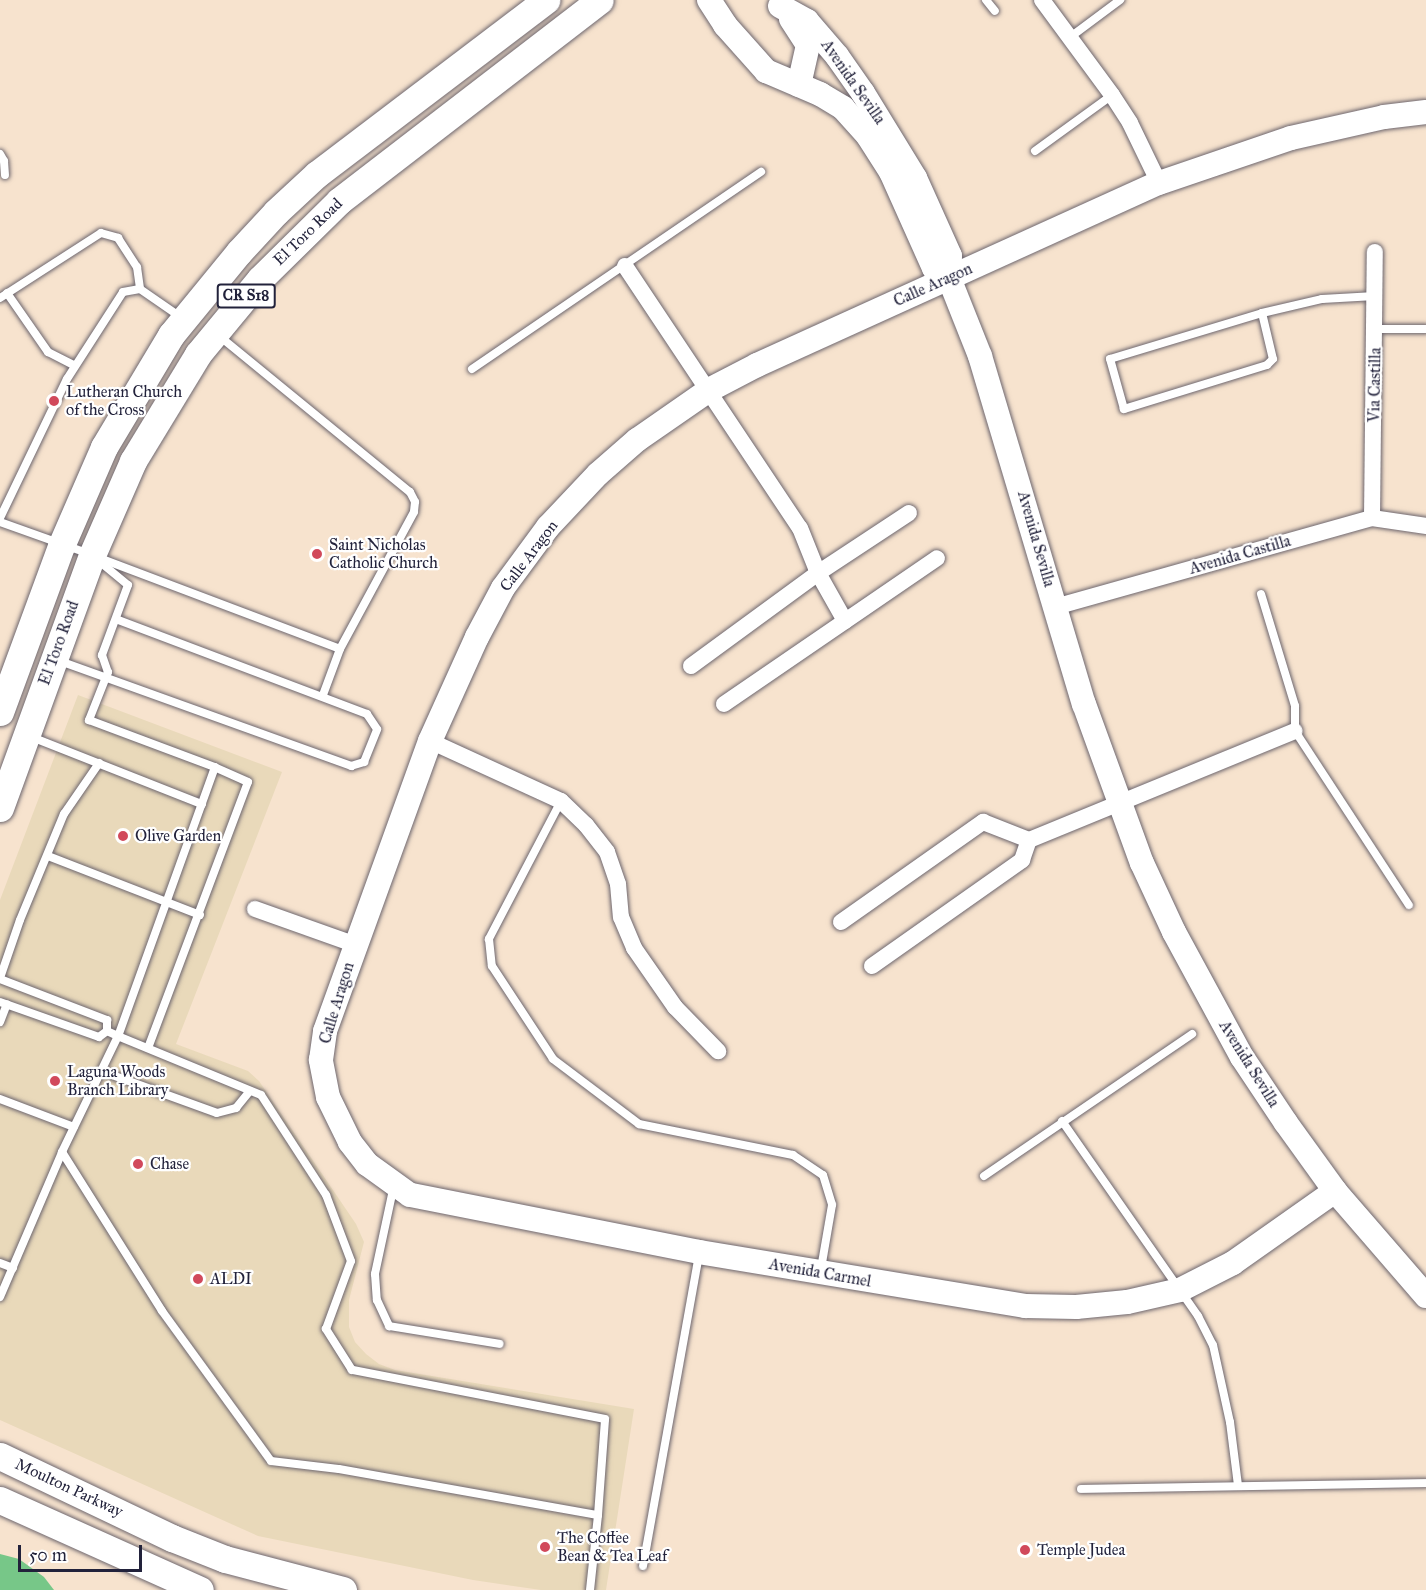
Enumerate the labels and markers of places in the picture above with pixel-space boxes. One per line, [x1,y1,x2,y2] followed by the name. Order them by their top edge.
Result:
[66,382,182,420] place label: Lutheran Church of the Cross
[47,394,61,408] marker: Lutheran Church of the Cross
[329,535,438,573] place label: Saint Nicholas Catholic Church
[310,547,324,561] marker: Saint Nicholas Catholic Church
[135,826,221,846] place label: Olive Garden
[116,829,130,843] marker: Olive Garden
[67,1062,168,1100] place label: Laguna Woods Branch Library
[48,1074,62,1088] marker: Laguna Woods Branch Library
[150,1154,189,1174] place label: Chase
[131,1157,145,1171] marker: Chase
[210,1269,252,1289] place label: ALDI
[191,1272,205,1286] marker: ALDI
[557,1528,667,1566] place label: The Coffee Bean & Tea Leaf
[538,1540,552,1554] marker: The Coffee Bean & Tea Leaf
[1037,1540,1125,1560] place label: Temple Judea
[1018,1543,1032,1557] marker: Temple Judea

